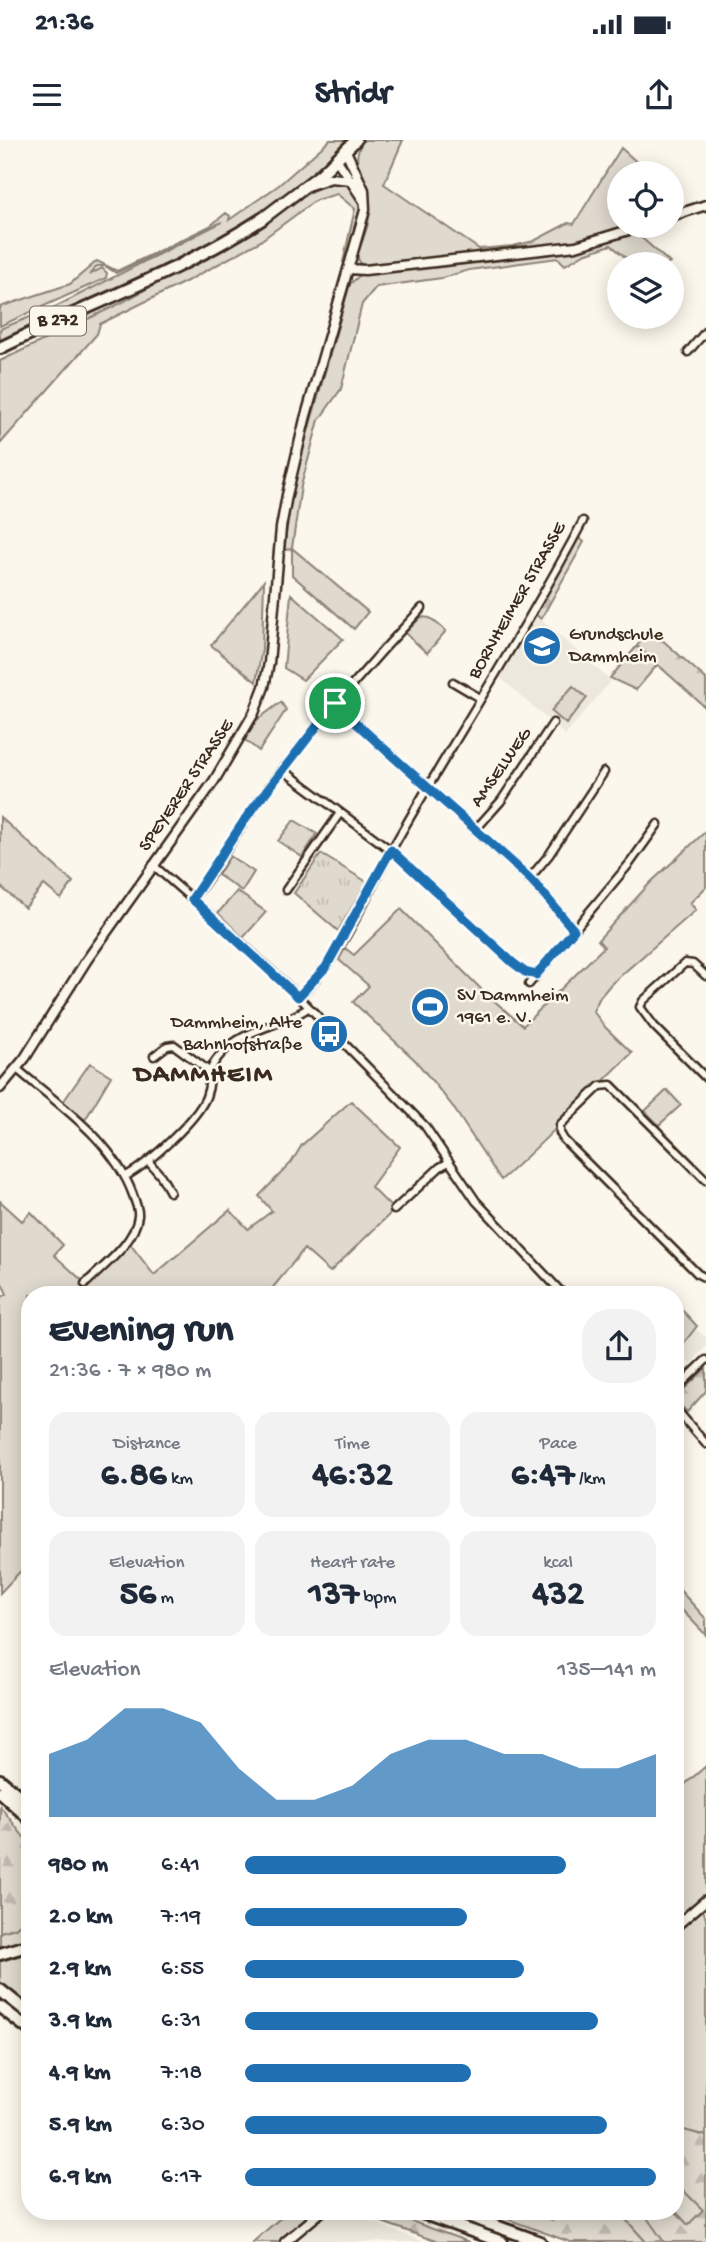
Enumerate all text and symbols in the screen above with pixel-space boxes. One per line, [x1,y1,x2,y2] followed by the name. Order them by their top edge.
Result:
[35,9,93,40] text: 21:36
[28,76,66,114] icon: menu
[315,76,391,114] text: Stridr
[640,76,678,114] icon: share
[607,161,684,329] map controls
[607,161,684,238] button: locate
[607,252,684,329] button: layers
[30,306,86,336] road number: B 272
[463,518,573,684] street label: BORNHEIMER STRASSE
[567,624,664,669] place label: Grundschule Dammheim
[521,625,563,667] school or university icon: Grundschule Dammheim
[305,673,365,733] pin
[316,684,354,722] icon: arrive
[134,714,240,857] street label: SPEYERER STRASSE
[466,723,538,812] street label: AMSELWEG
[456,985,569,1030] place label: SV Dammheim 1961 e. V.
[409,986,451,1028] sports icon: SV Dammheim 1961 e. V.
[169,1012,302,1057] place label: Dammheim, Alte Bahnhofstraße
[308,1013,350,1055] bus stop icon: Dammheim, Alte Bahnhofstraße
[132,1061,274,1092] district label: DAMMHEIM
[582,1309,656,1383] button: share
[49,1310,233,1354] text: Evening run
[49,1358,211,1385] text: 21:36 · 7 × 980 m
[113,1433,180,1456] text: Distance
[335,1433,370,1456] text: Time
[540,1433,577,1456] text: Pace
[101,1456,166,1497] text: 6.86
[312,1456,393,1497] text: 46:32
[511,1456,574,1497] text: 6:47
[166,1468,193,1491] text: km
[574,1468,605,1491] text: /km
[109,1552,185,1575] text: Elevation
[310,1552,395,1575] text: Heart rate
[543,1552,573,1575] text: kcal
[120,1575,156,1616] text: 56
[309,1575,359,1616] text: 137
[532,1575,584,1616] text: 432
[156,1587,174,1610] text: m
[359,1587,396,1610] text: bpm
[49,1657,140,1684] text: Elevation
[557,1657,656,1684] text: 135–141 m
[49,1852,108,1879] text: 980 m
[161,1852,200,1879] text: 6:41
[49,1904,113,1931] text: 2.0 km
[161,1904,201,1931] text: 7:19
[49,1956,111,1983] text: 2.9 km
[161,1956,204,1983] text: 6:55
[49,2008,112,2035] text: 3.9 km
[161,2008,201,2035] text: 6:31
[49,2060,111,2087] text: 4.9 km
[161,2060,202,2087] text: 7:18
[49,2112,112,2139] text: 5.9 km
[161,2112,205,2139] text: 6:30
[49,2164,111,2191] text: 6.9 km
[161,2164,201,2191] text: 6:17

